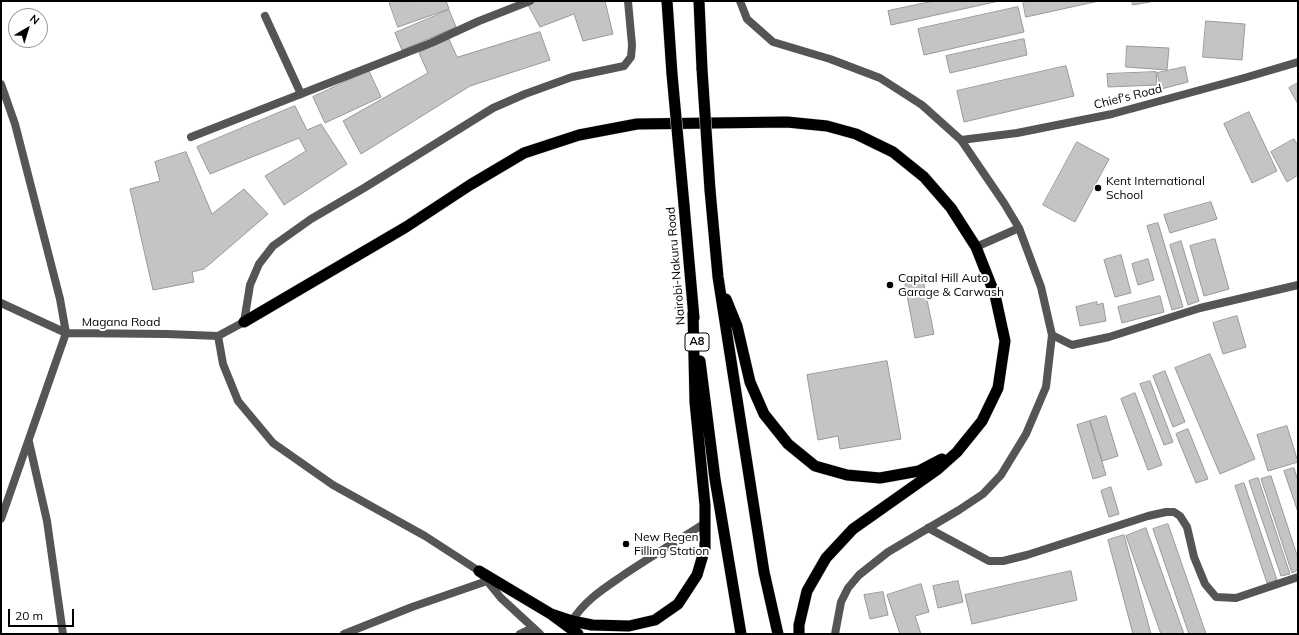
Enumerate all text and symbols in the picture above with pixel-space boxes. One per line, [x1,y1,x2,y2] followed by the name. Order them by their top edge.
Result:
[8,8,48,48] north arrow
[27,11,42,27] text: N
[1092,82,1164,112] street label: Chief's Road
[1106,174,1205,202] place label: Kent International School
[1093,183,1103,193] marker: Kent International School
[664,206,688,326] street label: Nairobi-Nakuru Road
[898,271,1004,299] place label: Capital Hill Auto Garage & Carwash
[885,280,895,290] marker: Capital Hill Auto Garage & Carwash
[82,315,160,329] street label: Magana Road
[685,333,709,351] road number: A8
[634,530,709,558] place label: New Regen Filling Station
[621,539,631,549] marker: New Regen Filling Station
[10,601,76,627] scale bar
[15,608,43,623] text: 20 m

